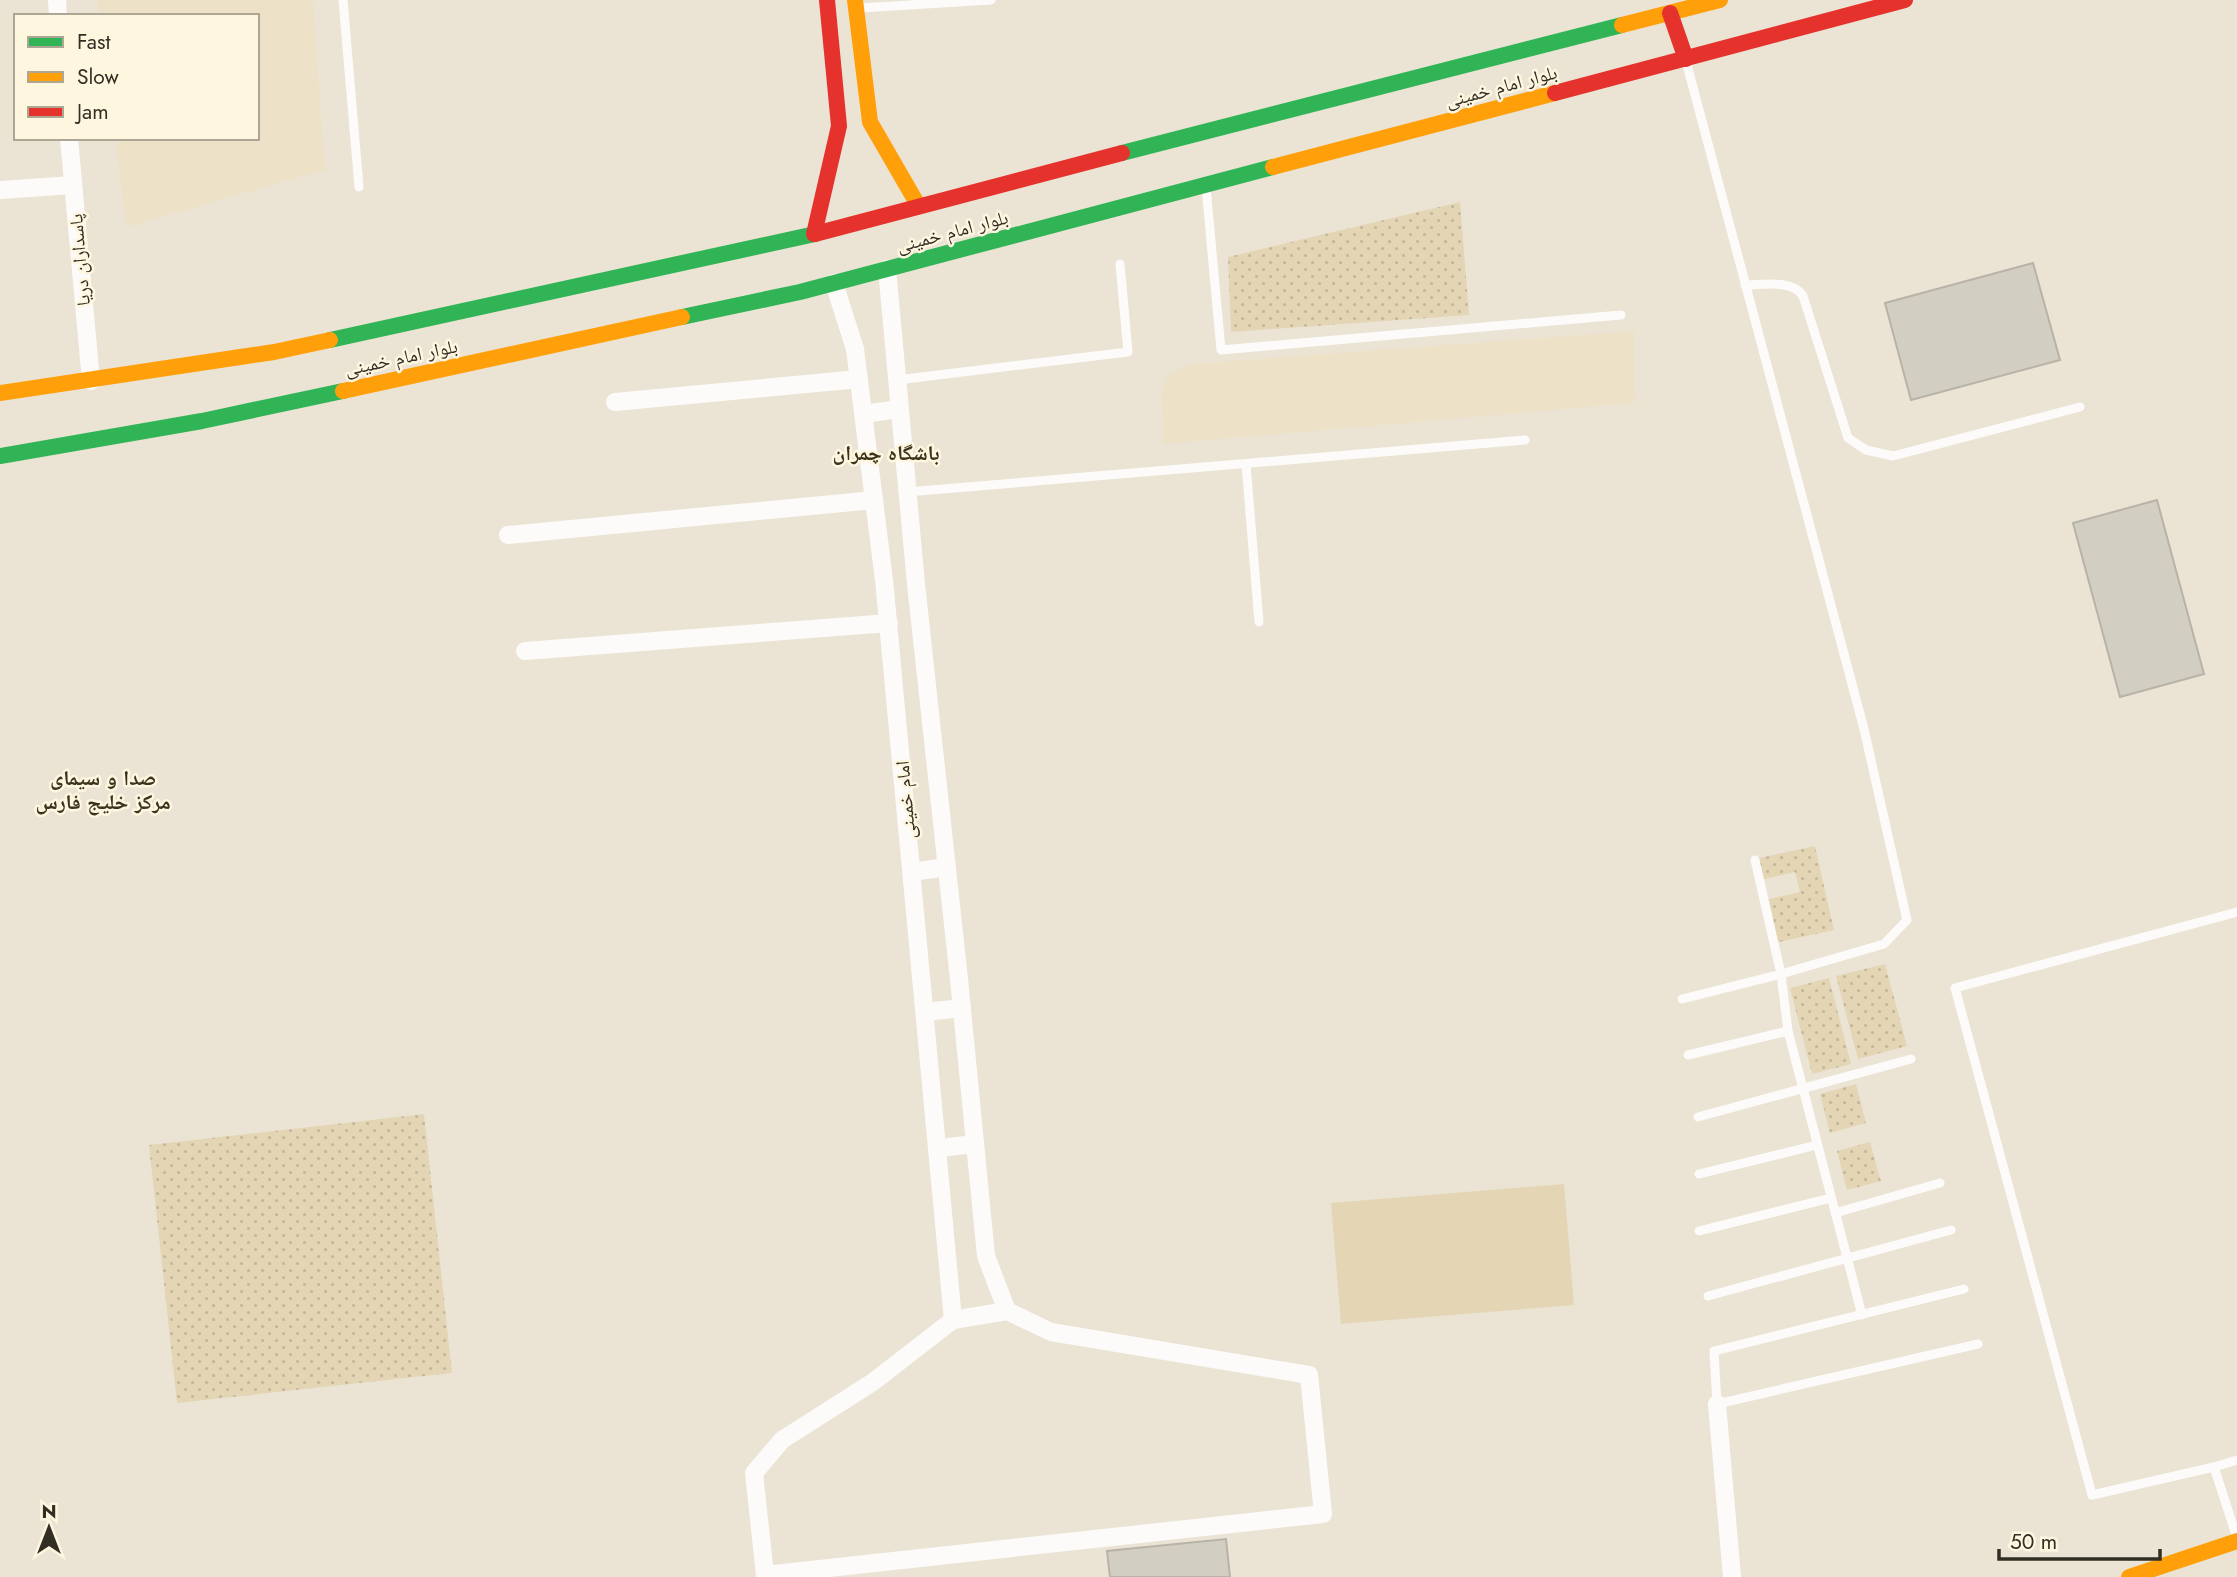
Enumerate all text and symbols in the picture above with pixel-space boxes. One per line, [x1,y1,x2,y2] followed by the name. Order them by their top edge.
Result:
[14,14,259,140] legend
[77,27,110,57] text: Fast
[1442,59,1560,114] street label: بلوار امام خمینی
[77,62,119,92] text: Slow
[74,97,109,127] text: Jam
[893,204,1011,259] street label: بلوار امام خمینی
[62,213,97,307] street label: پاسداران دریا
[342,332,460,383] street label: بلوار امام خمینی
[833,438,939,468] district label: باشگاه چمران
[889,760,922,840] street label: امام خمینی
[35,763,171,817] district label: صدا و سیمای مرکز خلیج فارس
[14,1493,84,1563] north arrow
[41,1498,57,1525] text: N
[1999,1518,2160,1562] scale bar
[2010,1527,2057,1557] text: 50 m

